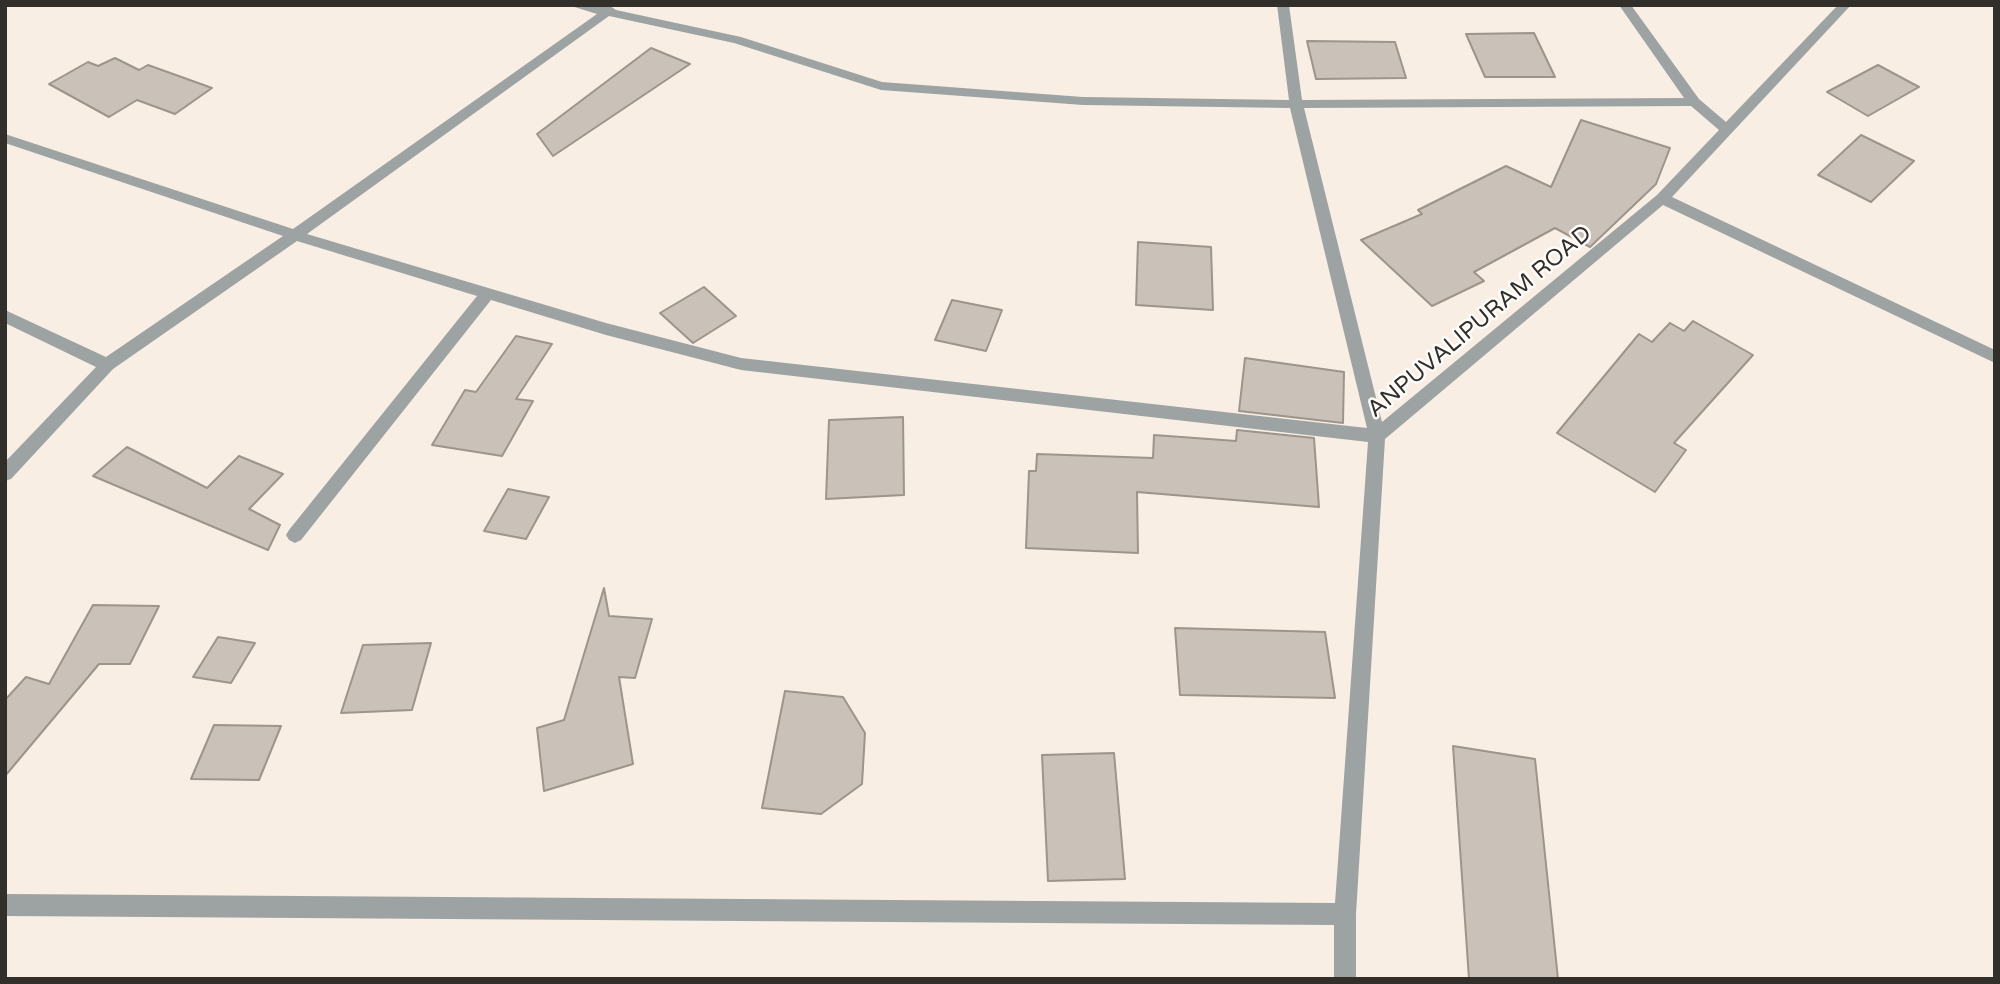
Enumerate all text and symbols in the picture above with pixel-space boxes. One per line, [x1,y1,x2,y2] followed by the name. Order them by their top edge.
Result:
[1362,220,1598,424] street label: ANPUVALIPURAM ROAD

